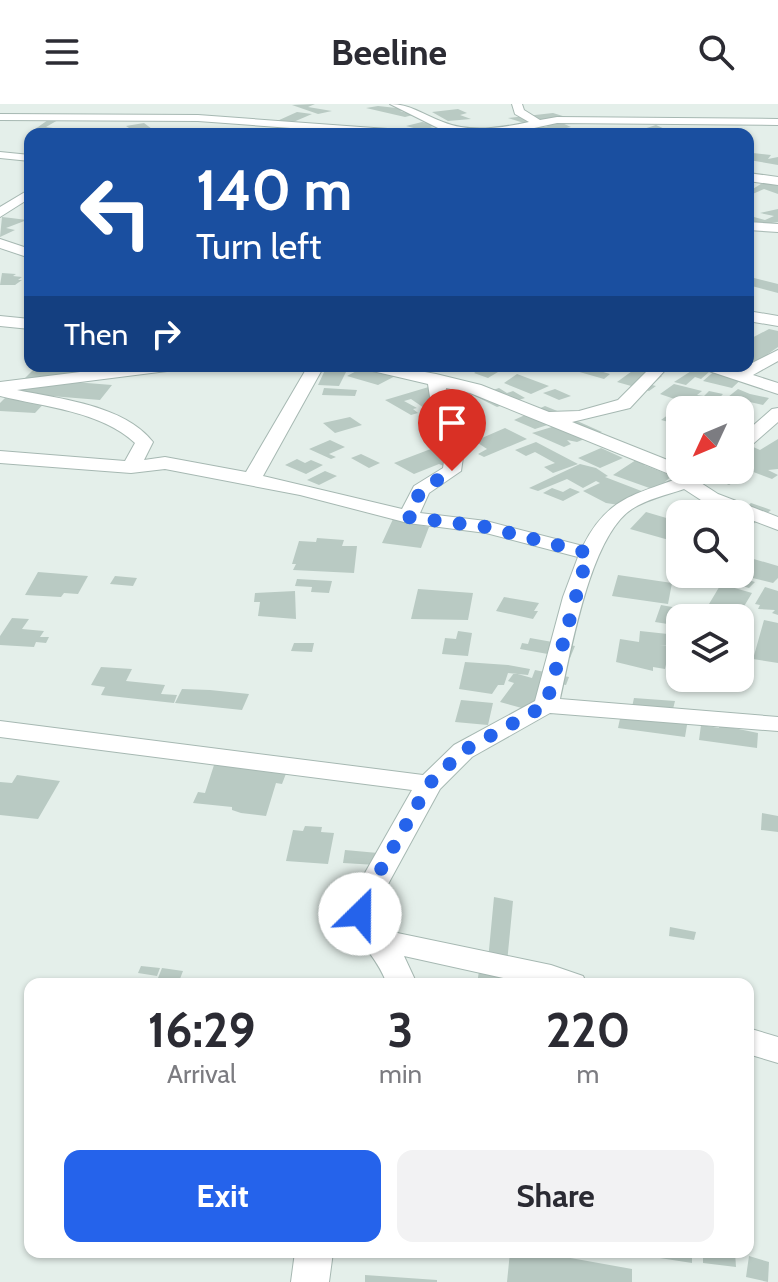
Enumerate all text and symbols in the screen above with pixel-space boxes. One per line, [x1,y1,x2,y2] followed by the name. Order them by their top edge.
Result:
[40,30,84,74] icon: menu
[331,30,447,74] text: Beeline
[694,30,738,74] icon: search
[196,156,352,224] text: 140 m
[64,160,168,264] icon: left
[196,224,321,268] text: Turn left
[144,312,188,356] icon: right
[64,316,128,353] text: Then
[418,389,486,471] pin
[666,396,754,484] north arrow
[666,396,754,692] map controls
[430,401,474,445] icon: arrive
[666,500,754,588] button: search
[666,604,754,692] button: layers
[318,872,402,956] position arrow
[148,1001,255,1059] text: 16:29
[388,1001,413,1059] text: 3
[546,1001,630,1059] text: 220
[167,1058,236,1090] text: Arrival
[379,1058,422,1090] text: min
[577,1058,599,1090] text: m
[64,1150,381,1242] button: Exit
[397,1150,714,1242] button: Share

